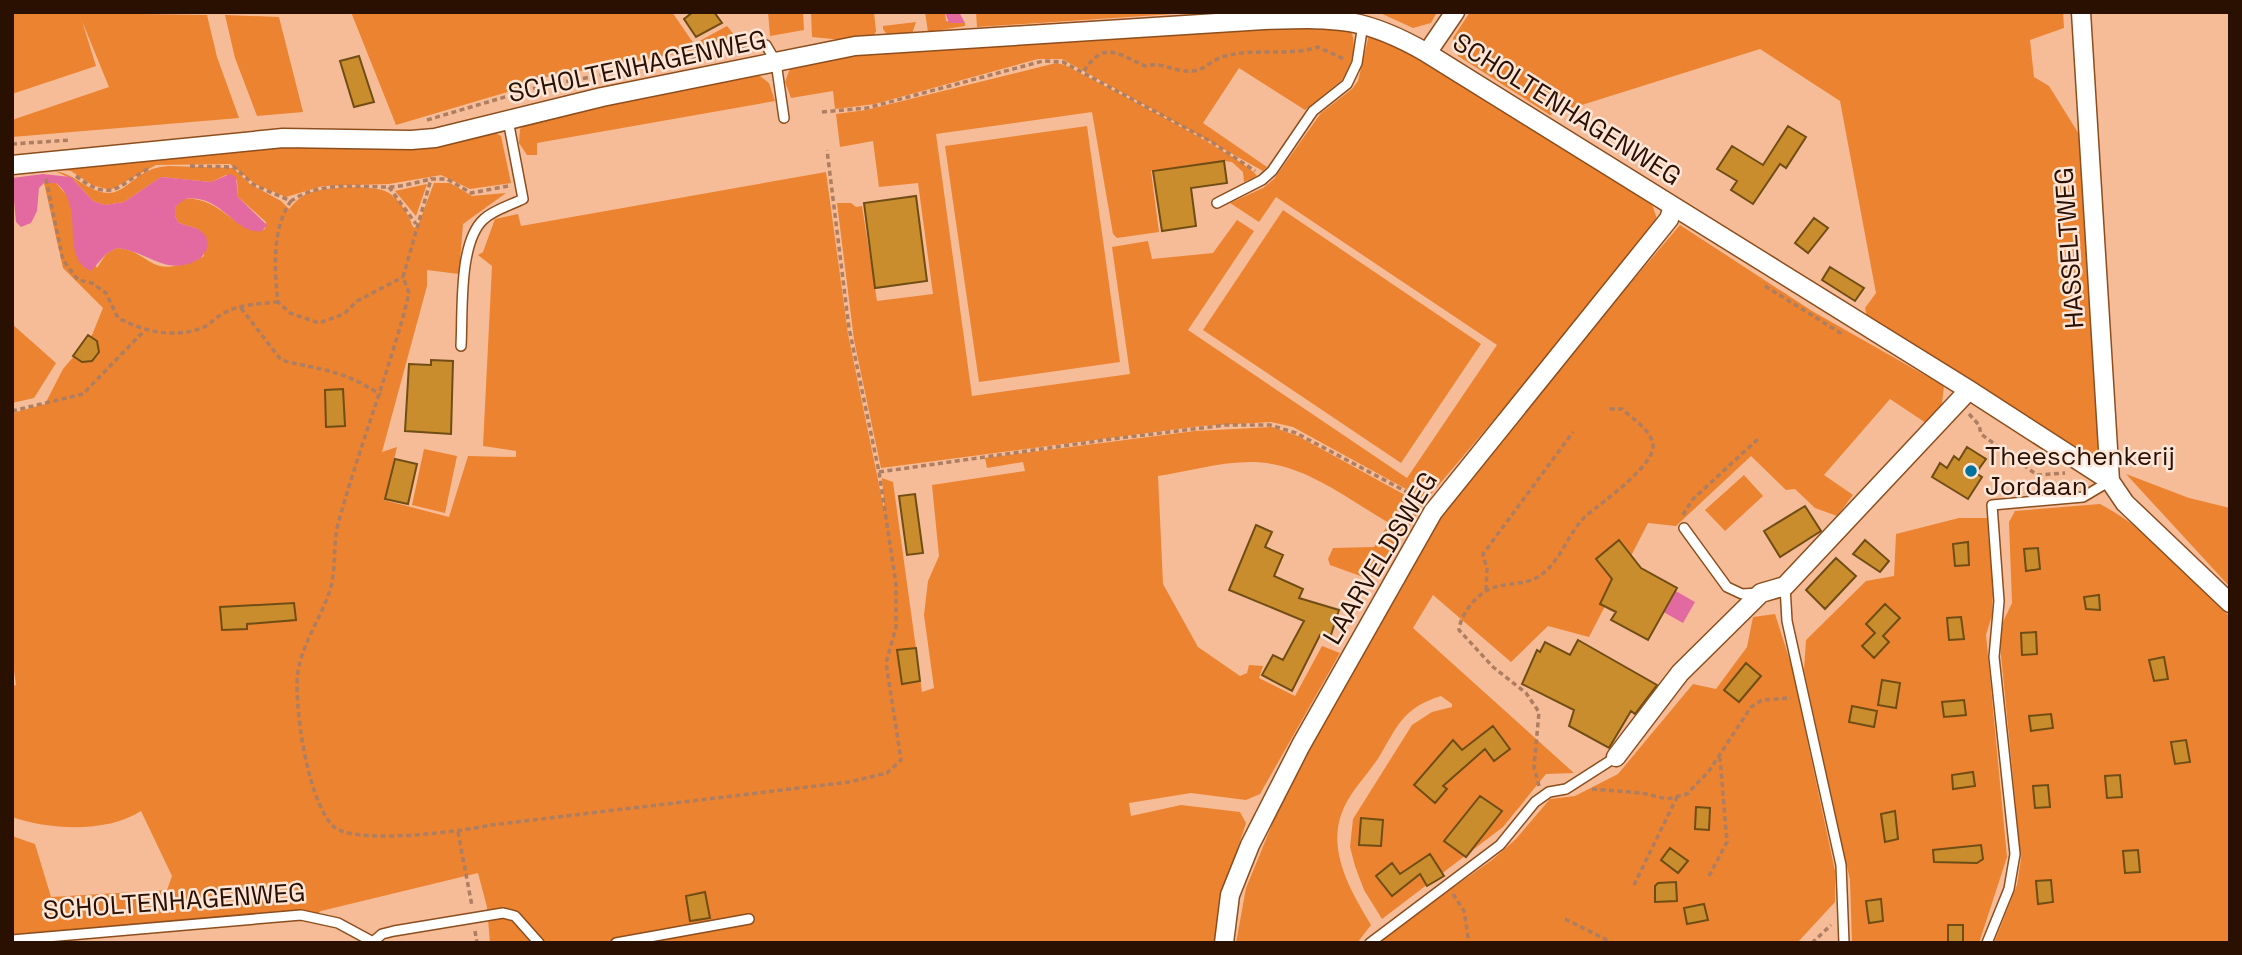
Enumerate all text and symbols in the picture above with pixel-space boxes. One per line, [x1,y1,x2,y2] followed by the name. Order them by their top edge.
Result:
[505,22,769,110] street label: SCHOLTENHAGENWEG
[1446,25,1688,193] street label: SCHOLTENHAGENWEG
[2046,166,2092,330] street label: HASSELTWEG
[1985,439,2175,503] place label: Theeschenkerij Jordaan
[1963,463,1979,479] marker: Theeschenkerij Jordaan
[1315,465,1445,651] street label: LAARVELDSWEG
[42,875,306,927] street label: SCHOLTENHAGENWEG

